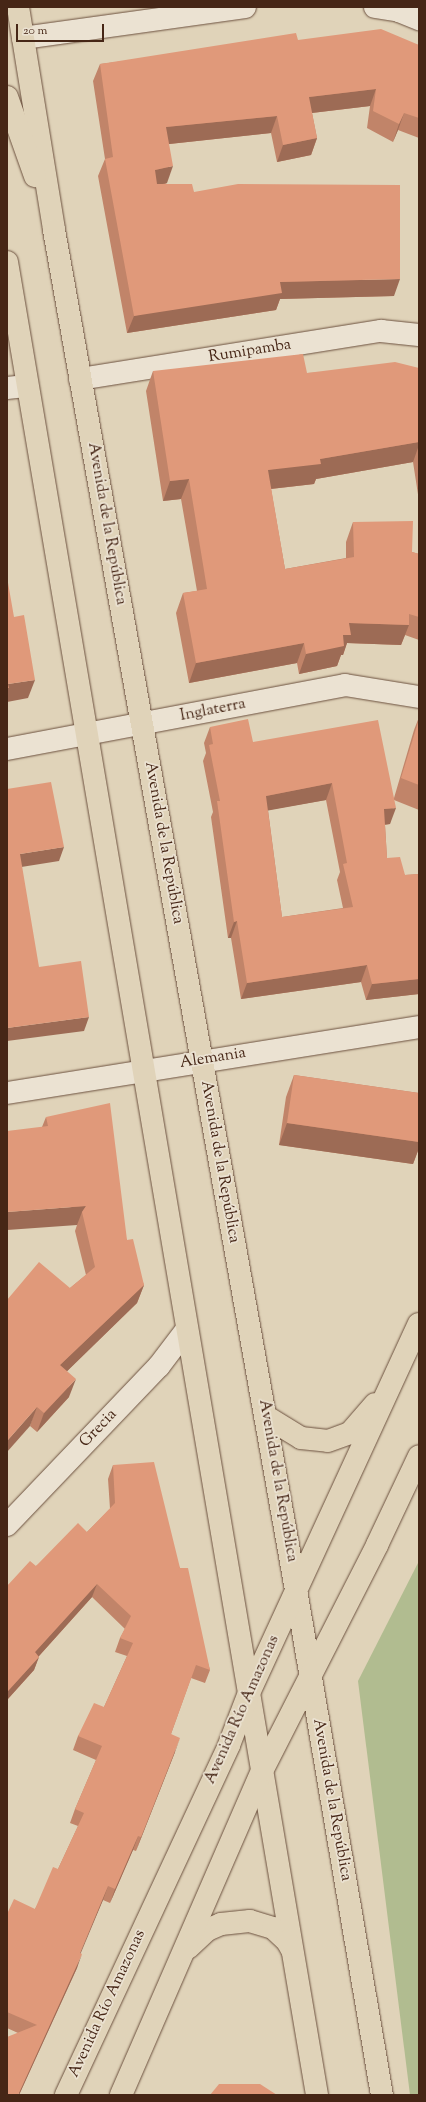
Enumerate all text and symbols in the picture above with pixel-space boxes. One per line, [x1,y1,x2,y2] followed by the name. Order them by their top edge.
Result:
[18,16,106,42] scale bar
[23,22,47,40] text: 20 m
[207,336,293,368] street label: Rumipamba
[82,441,130,607] street label: Avenida de la República
[179,695,247,727] street label: Inglaterra
[139,760,187,926] street label: Avenida de la República
[179,1044,247,1074] street label: Alemania
[195,1079,243,1245] street label: Avenida de la República
[253,1398,301,1564] street label: Avenida de la República
[76,1406,122,1452] street label: Grecia
[202,1633,284,1787] street label: Avenida Río Amazonas
[307,1717,355,1883] street label: Avenida de la República
[65,1927,151,2081] street label: Avenida Río Amazonas

